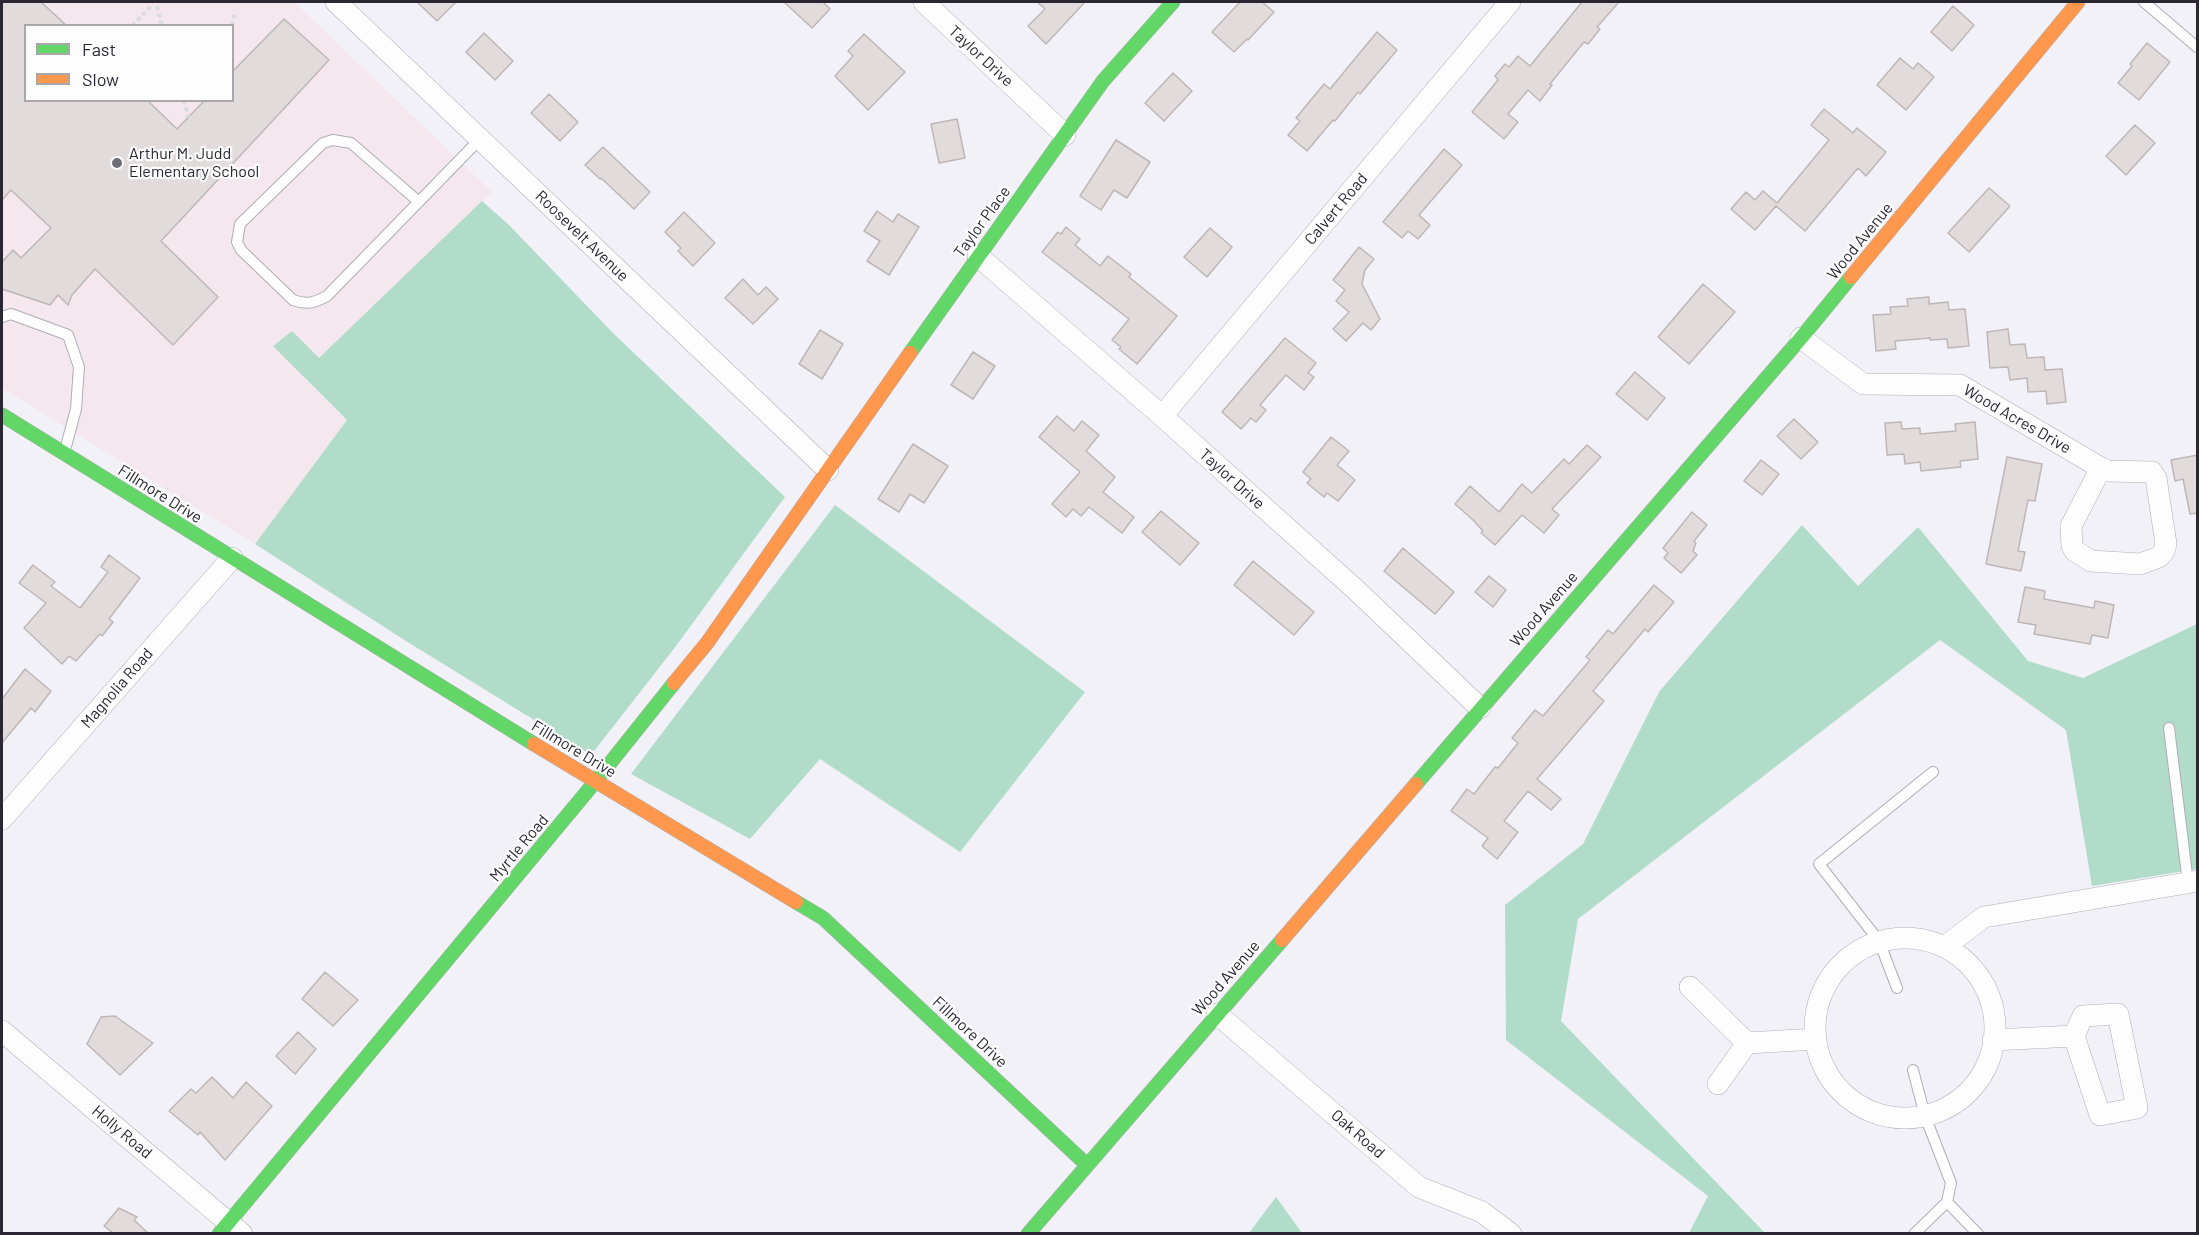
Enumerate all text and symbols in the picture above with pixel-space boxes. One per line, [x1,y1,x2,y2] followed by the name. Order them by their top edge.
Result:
[945,21,1017,91] street label: Taylor Drive
[24,24,234,102] legend
[82,38,116,60] text: Fast
[82,68,119,90] text: Slow
[129,144,259,182] place label: Arthur M. Judd Elementary School
[110,156,124,170] marker: Arthur M. Judd Elementary School
[1300,169,1372,249] street label: Calvert Road
[950,182,1014,262] street label: Taylor Place
[531,187,633,285] street label: Roosevelt Avenue
[1823,199,1897,283] street label: Wood Avenue
[1960,380,2074,458] street label: Wood Acres Drive
[1195,445,1269,513] street label: Taylor Drive
[114,461,206,527] street label: Fillmore Drive
[1506,567,1582,651] street label: Wood Avenue
[77,644,157,732] street label: Magnolia Road
[528,716,620,782] street label: Fillmore Drive
[485,811,553,885] street label: Myrtle Road
[1188,936,1264,1020] street label: Wood Avenue
[929,992,1011,1072] street label: Fillmore Drive
[88,1101,156,1163] street label: Holly Road
[1327,1106,1389,1162] street label: Oak Road

